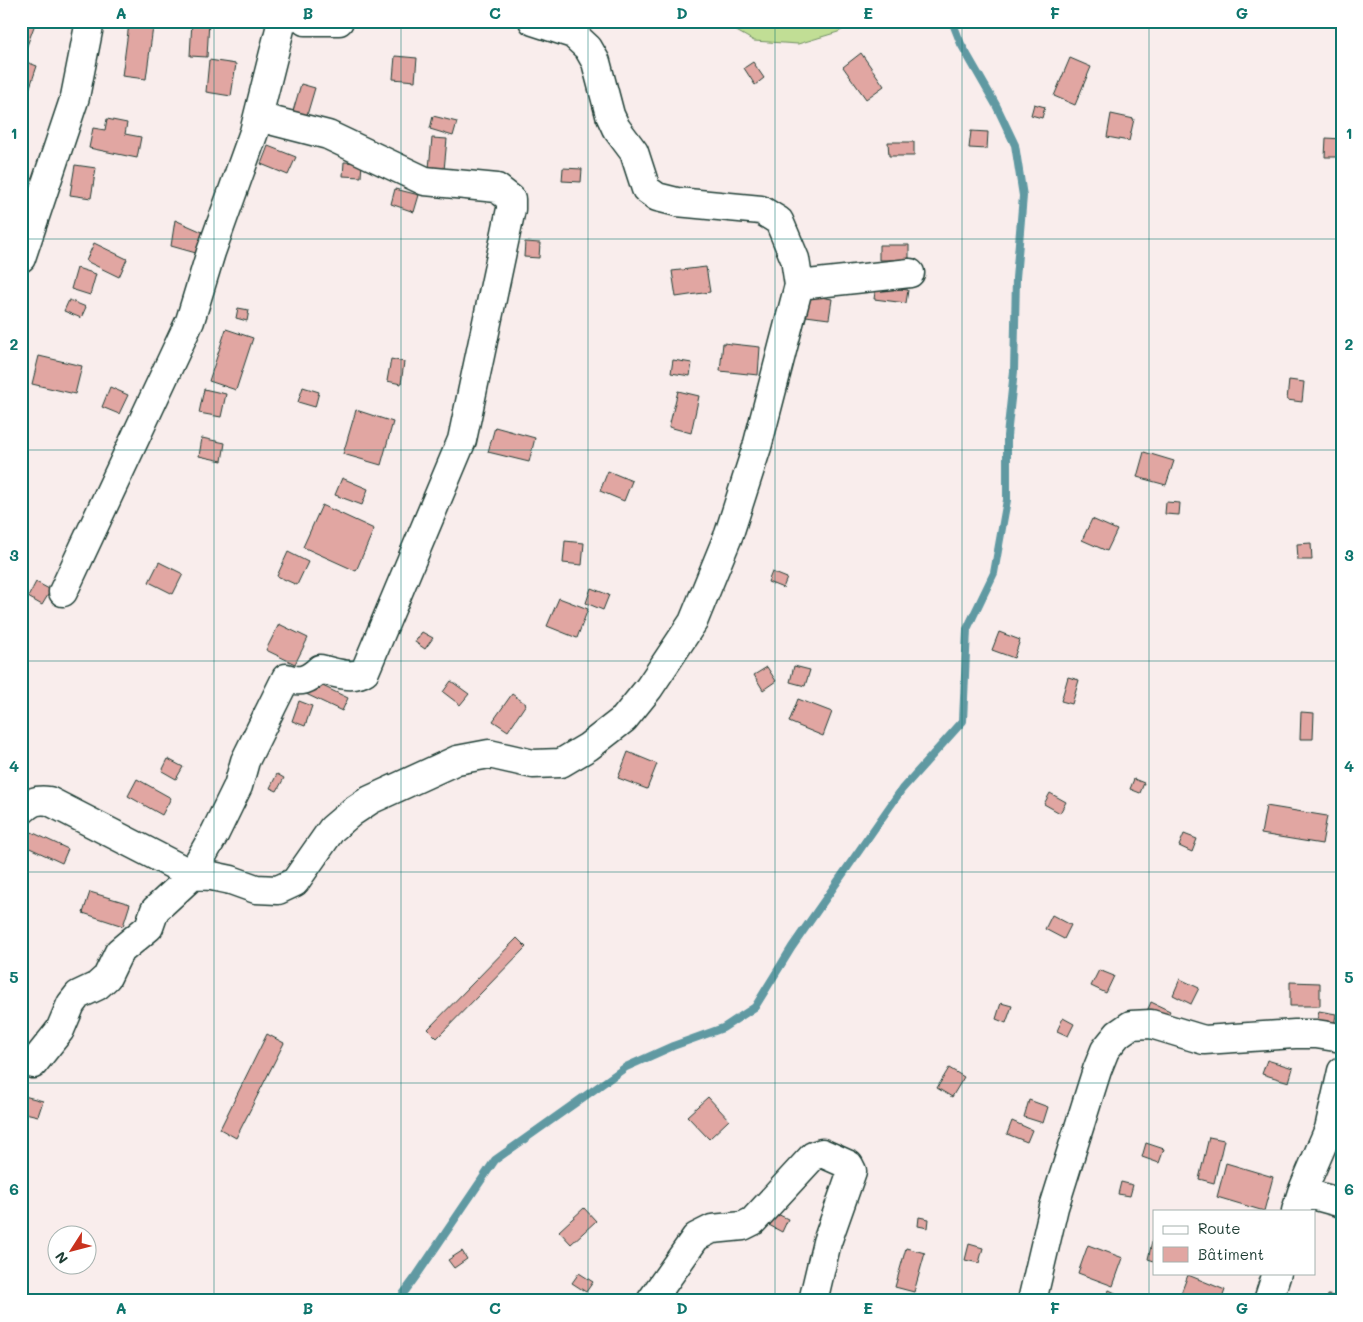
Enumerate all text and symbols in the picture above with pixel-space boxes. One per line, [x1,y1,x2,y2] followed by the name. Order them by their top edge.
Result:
[115,2,127,23] text: A
[303,2,313,23] text: B
[489,2,501,23] text: C
[676,2,688,23] text: D
[863,2,873,23] text: E
[1050,2,1060,23] text: F
[1236,2,1248,23] text: G
[10,122,18,143] text: 1
[1345,122,1353,143] text: 1
[10,333,19,354] text: 2
[1345,333,1354,354] text: 2
[9,544,19,565] text: 3
[1344,544,1354,565] text: 3
[9,755,19,776] text: 4
[1344,755,1354,776] text: 4
[9,966,19,987] text: 5
[1344,966,1354,987] text: 5
[9,1178,19,1199] text: 6
[1344,1178,1354,1199] text: 6
[1153,1210,1316,1274] legend
[1198,1218,1241,1238] text: Route
[48,1224,98,1274] north arrow
[1198,1244,1264,1264] text: Bâtiment
[50,1248,72,1268] text: N
[115,1297,127,1318] text: A
[303,1297,313,1318] text: B
[489,1297,501,1318] text: C
[676,1297,688,1318] text: D
[863,1297,873,1318] text: E
[1050,1297,1060,1318] text: F
[1236,1297,1248,1318] text: G

